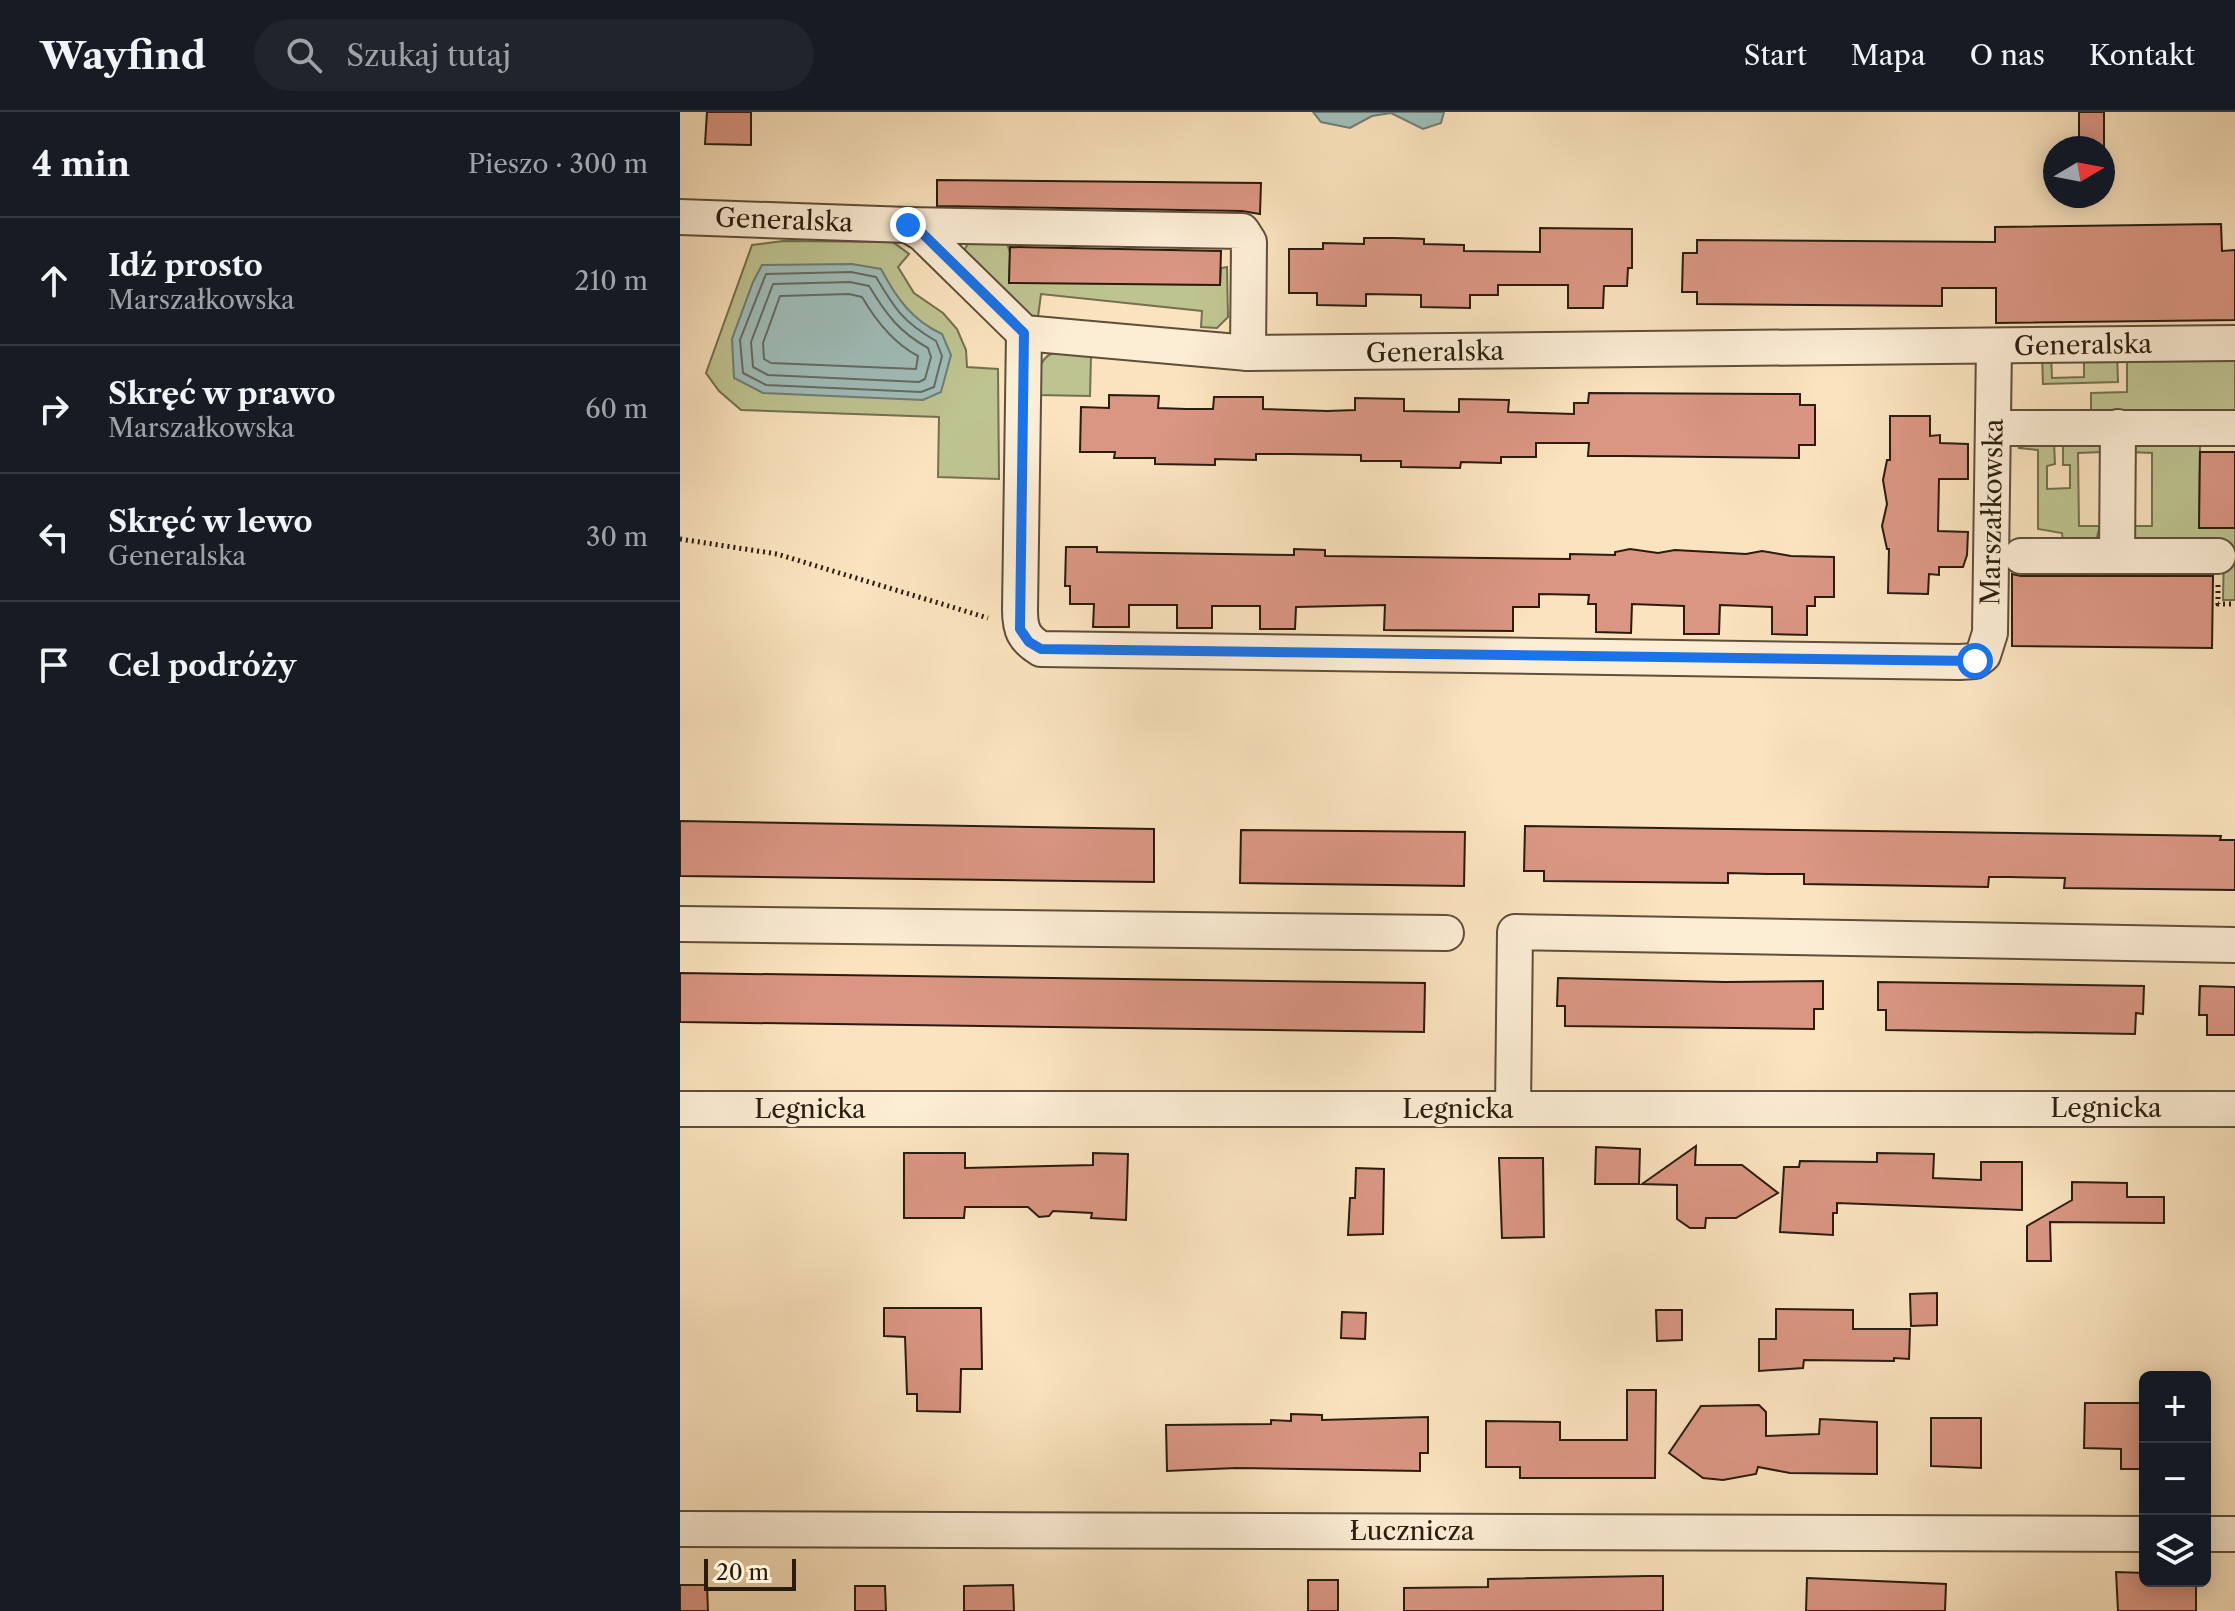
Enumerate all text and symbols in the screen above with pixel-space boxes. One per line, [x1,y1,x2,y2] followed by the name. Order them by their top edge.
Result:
[254,19,814,91] search box
[40,32,206,79] text: Wayfind
[282,33,326,77] icon: search
[346,37,511,74] text: Szukaj tutaj
[1744,38,1807,72] text: Start
[1851,38,1926,72] text: Mapa
[1970,38,2045,72] text: O nas
[2089,38,2195,72] text: Kontakt
[2043,136,2115,208] north arrow
[32,143,130,185] text: 4 min
[468,148,648,180] text: Pieszo · 300 m
[714,202,854,238] street label: Generalska
[890,207,926,243] route end
[108,247,263,284] text: Idź prosto
[32,259,76,303] icon: ahead
[575,265,648,297] text: 210 m
[108,284,295,316] text: Marszałkowska
[2014,328,2153,362] street label: Generalska
[1366,335,1505,369] street label: Generalska
[108,375,336,412] text: Skręć w prawo
[32,387,76,431] icon: right
[585,393,648,425] text: 60 m
[108,412,295,444] text: Marszałkowska
[1974,418,2010,606] street label: Marszałkowska
[108,503,313,540] text: Skręć w lewo
[32,515,76,559] icon: left
[586,521,648,553] text: 30 m
[108,540,246,572] text: Generalska
[32,643,76,687] icon: arrive
[1957,643,1993,679] route start
[108,647,296,684] text: Cel podróży
[2050,1092,2162,1124] street label: Legnicka
[754,1093,866,1125] street label: Legnicka
[1402,1093,1514,1125] street label: Legnicka
[2139,1371,2211,1587] map controls
[2139,1371,2211,1443] button: +
[2139,1443,2211,1515] button: −
[1349,1515,1475,1547] street label: Łucznicza
[2139,1515,2211,1587] button: layers
[704,1555,796,1591] scale bar
[716,1559,769,1586] text: 20 m

